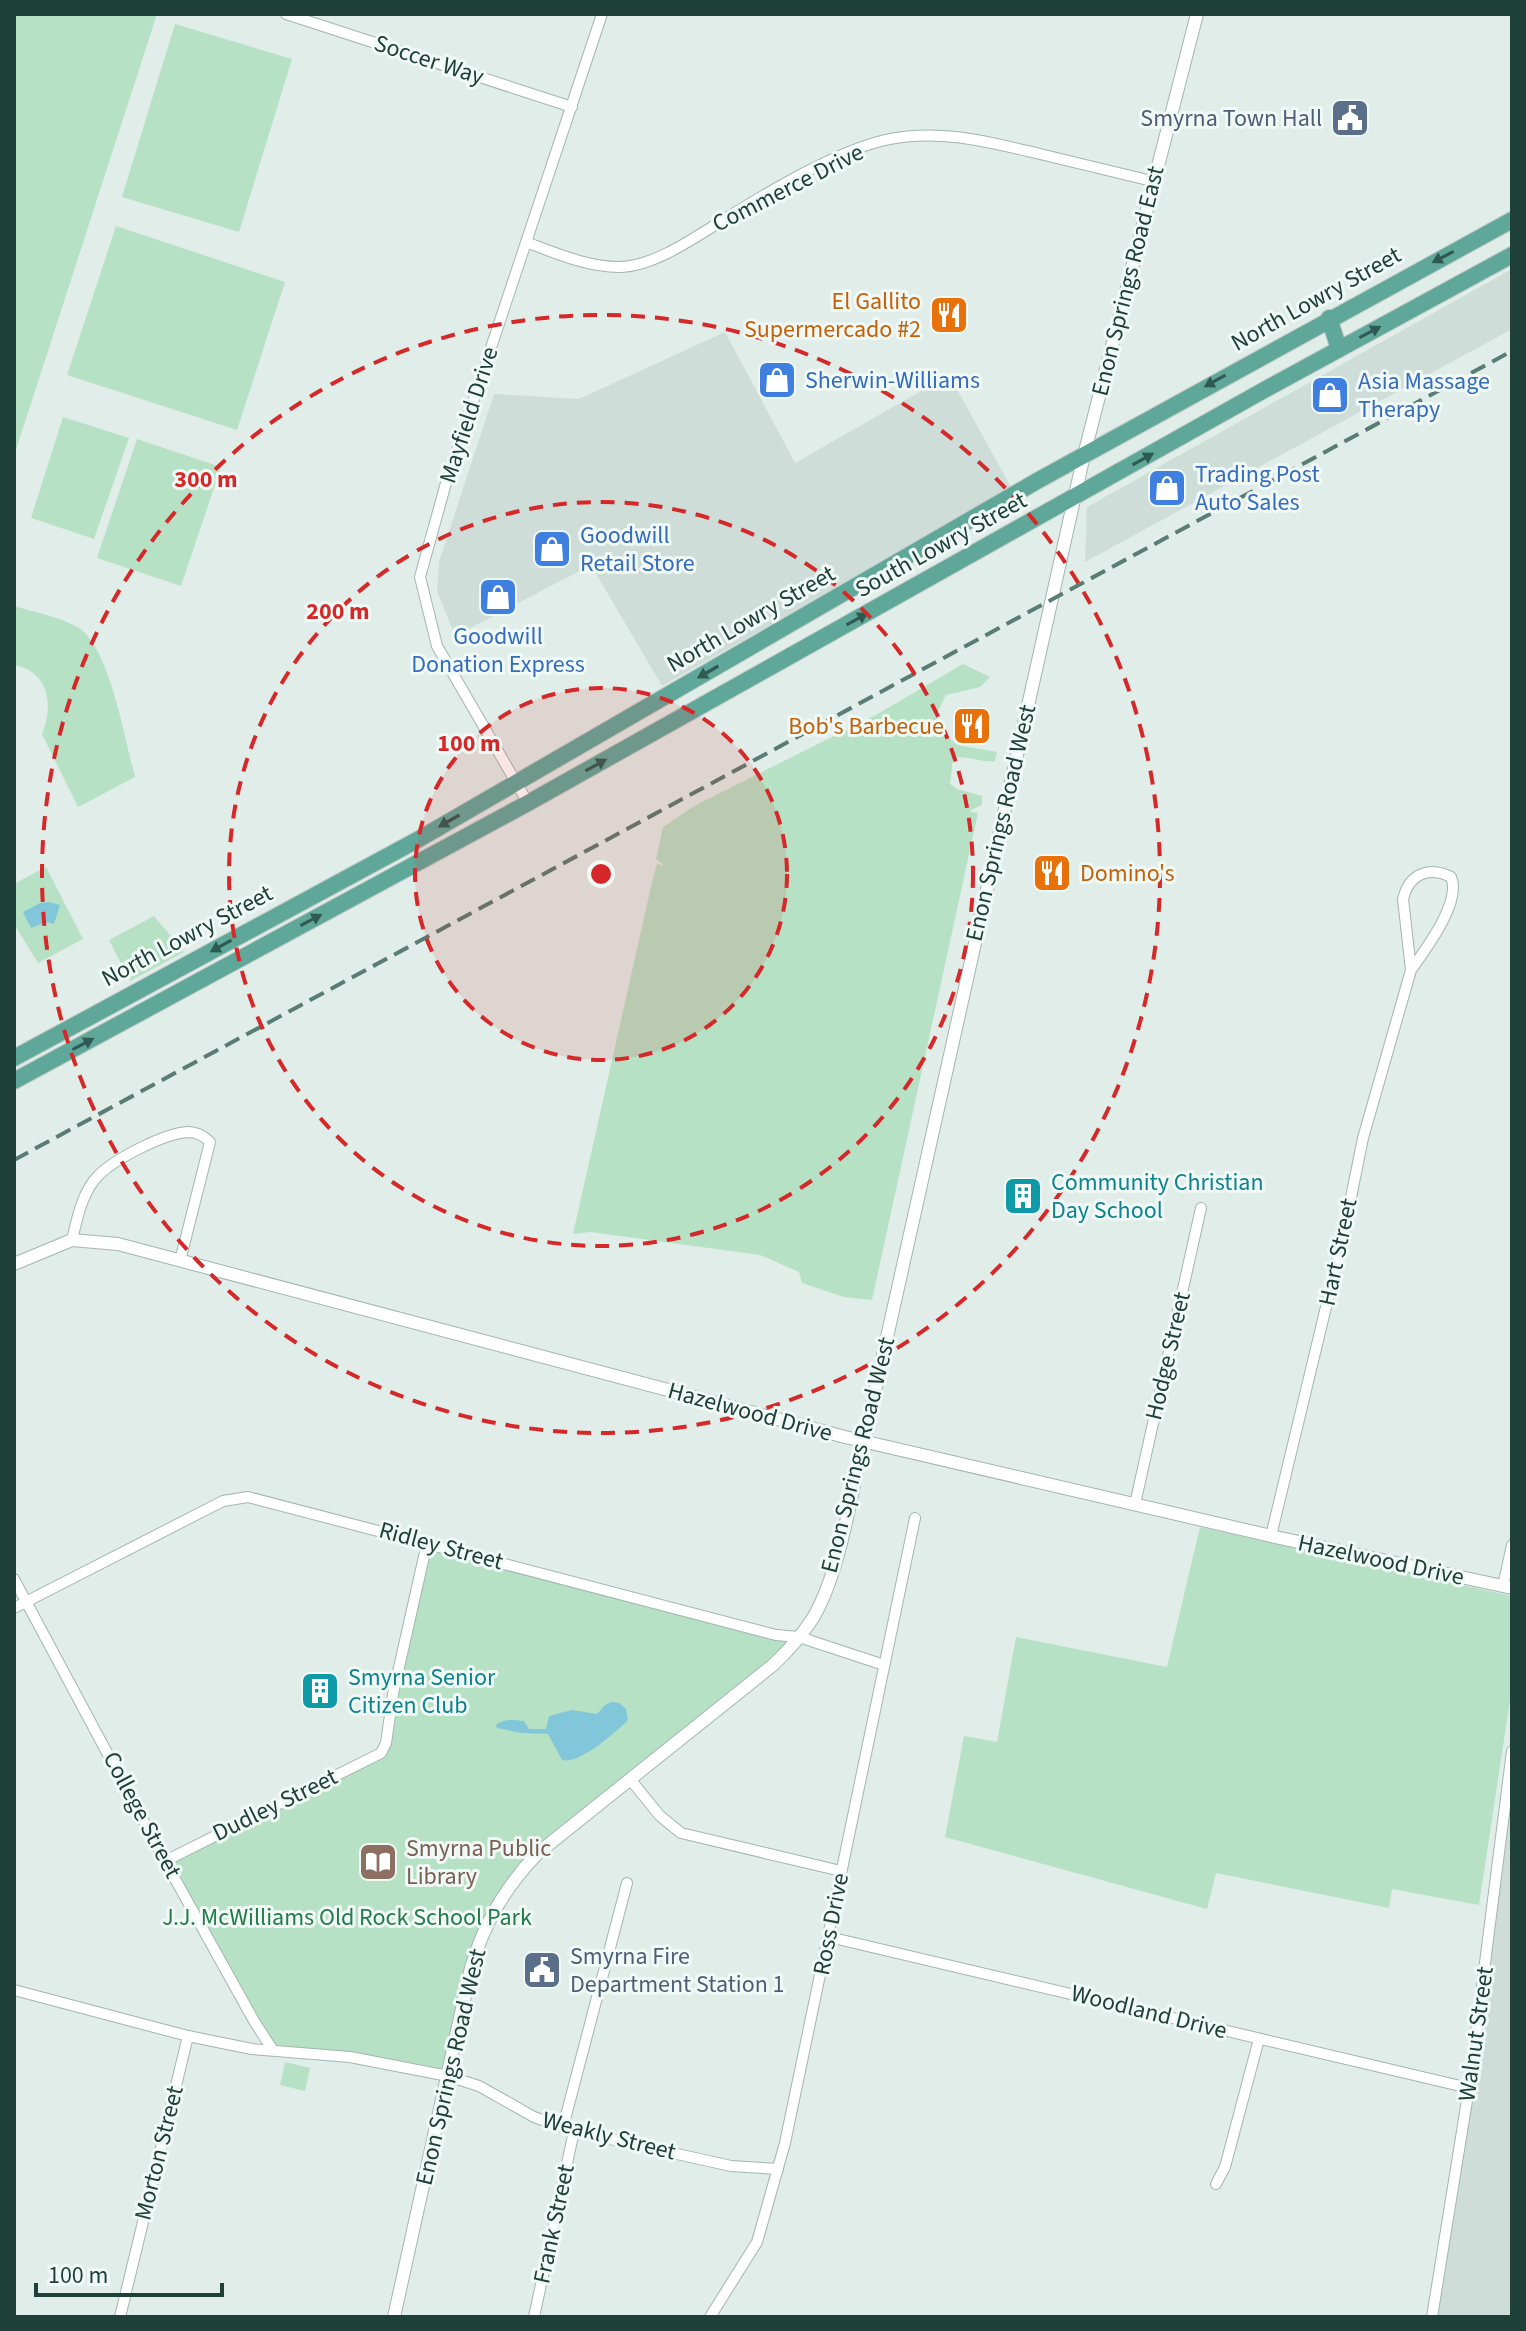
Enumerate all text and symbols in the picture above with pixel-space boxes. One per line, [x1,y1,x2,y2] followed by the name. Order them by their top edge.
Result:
[370,26,488,94] street label: Soccer Way
[1329,97,1371,139] public building icon: Smyrna Town Hall
[1140,101,1322,136] place label: Smyrna Town Hall
[706,135,870,241] street label: Commerce Drive
[1082,162,1174,400] street label: Enon Springs Road East
[1225,238,1407,360] street label: North Lowry Street
[1432,250,1455,263] one-way arrow
[744,284,921,347] place label: El Gallito Supermercado #2
[928,294,970,336] restaurant icon: El Gallito Supermercado #2
[1359,326,1381,340] one-way arrow
[430,342,508,488] street label: Mayfield Drive
[756,359,798,401] shop icon: Sherwin-Williams
[805,363,980,398] place label: Sherwin-Williams
[1358,364,1490,427] place label: Asia Massage Therapy
[1204,374,1226,388] one-way arrow
[1309,374,1351,416] shop icon: Asia Massage Therapy
[1132,452,1154,466] one-way arrow
[1195,457,1320,520] place label: Trading Post Auto Sales
[174,462,238,497] text: 300 m
[1146,467,1188,509] shop icon: Trading Post Auto Sales
[849,483,1033,607] street label: South Lowry Street
[580,518,695,581] place label: Goodwill Retail Store
[531,528,573,570] shop icon: Goodwill Retail Store
[660,556,842,682] street label: North Lowry Street
[477,576,519,618] shop icon: Goodwill Donation Express
[306,594,370,629] text: 200 m
[846,613,869,626] one-way arrow
[411,619,585,682] place label: Goodwill Donation Express
[697,665,719,679] one-way arrow
[957,701,1045,945] street label: Enon Springs Road West
[951,705,993,747] restaurant icon: Bob's Barbecue
[788,709,944,744] place label: Bob's Barbecue
[437,726,501,761] text: 100 m
[585,758,607,772] one-way arrow
[438,814,460,828] one-way arrow
[1031,852,1073,894] restaurant icon: Domino's
[1080,856,1175,891] place label: Domino's
[587,860,615,888] centre of rings
[95,876,279,996] street label: North Lowry Street
[300,913,322,927] one-way arrow
[210,938,232,952] one-way arrow
[71,1037,94,1051] one-way arrow
[1051,1165,1264,1228] place label: Community Christian Day School
[1002,1175,1044,1217] building icon: Community Christian Day School
[1310,1195,1366,1309] street label: Hart Street
[1136,1288,1200,1424] street label: Hodge Street
[812,1333,904,1577] street label: Enon Springs Road West
[664,1373,836,1451] street label: Hazelwood Drive
[375,1513,507,1579] street label: Ridley Street
[1295,1525,1467,1595] street label: Hazelwood Drive
[348,1660,496,1723] place label: Smyrna Senior Citizen Club
[299,1670,341,1712] building icon: Smyrna Senior Citizen Club
[94,1745,190,1885] street label: College Street
[206,1760,344,1850] street label: Dudley Street
[406,1831,551,1894] place label: Smyrna Public Library
[357,1841,399,1883] library icon: Smyrna Public Library
[804,1870,858,1978] street label: Ross Drive
[162,1900,532,1935] park label: J.J. McWilliams Old Rock School Park
[570,1939,785,2002] place label: Smyrna Fire Department Station 1
[407,1945,495,2189] street label: Enon Springs Road West
[521,1949,563,1991] public building icon: Smyrna Fire Department Station 1
[1449,1964,1503,2104] street label: Walnut Street
[1067,1976,1231,2048] street label: Woodland Drive
[125,2082,193,2224] street label: Morton Street
[538,2102,680,2170] street label: Weakly Street
[524,2161,584,2287] street label: Frank Street
[36,2247,222,2297] scale bar
[48,2258,108,2293] text: 100 m

